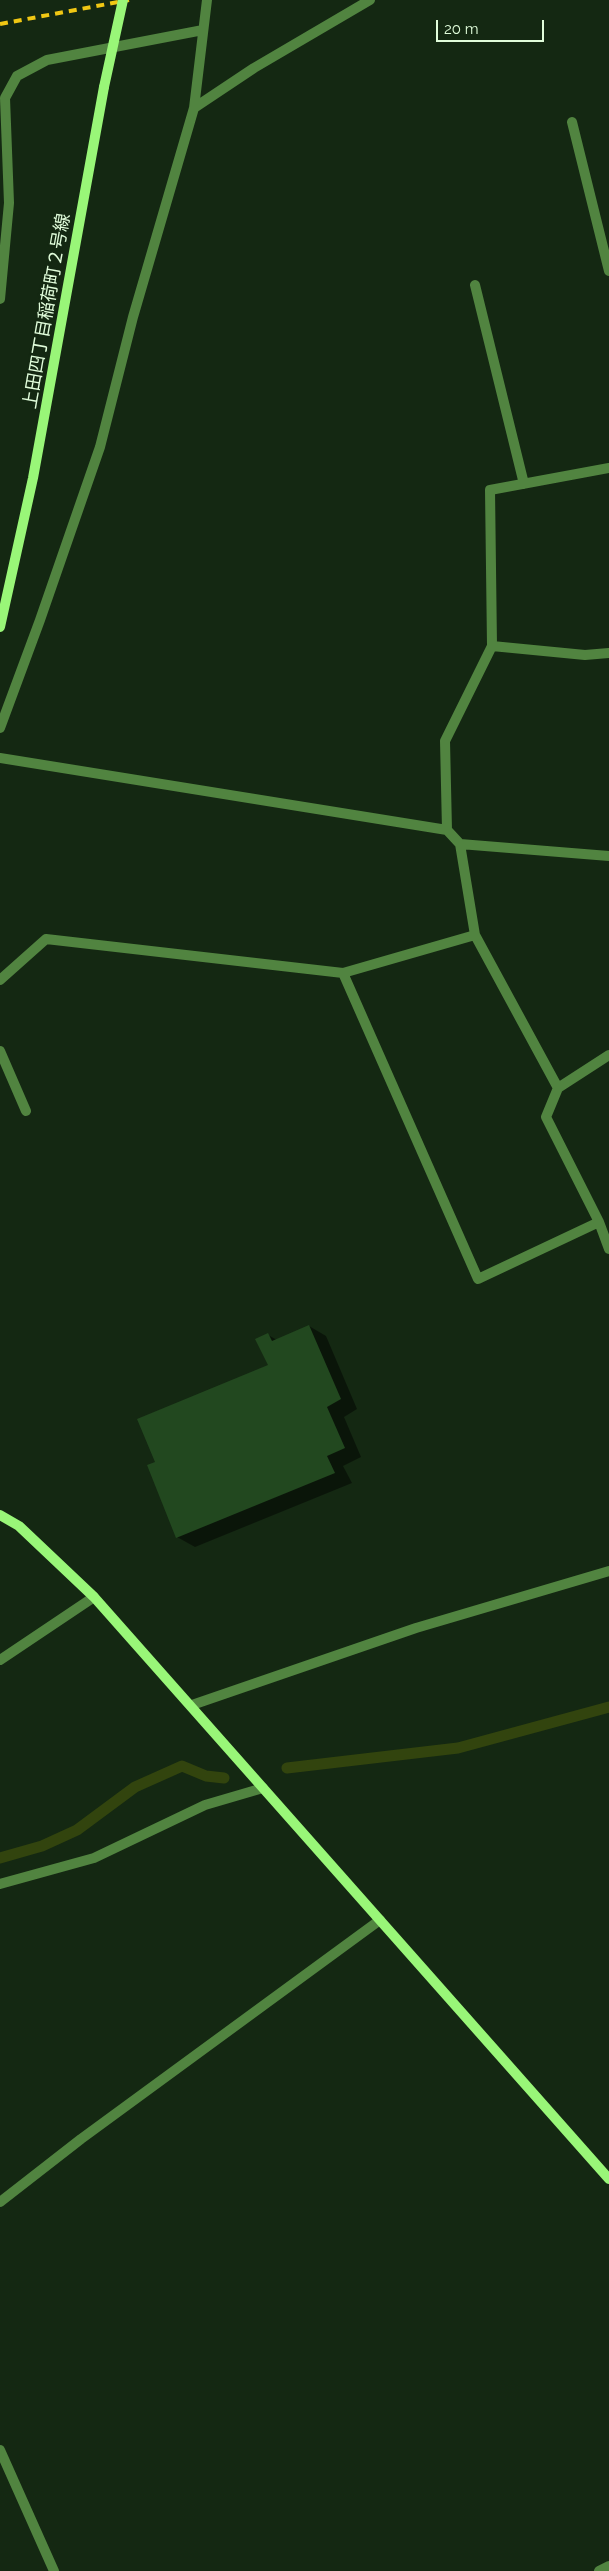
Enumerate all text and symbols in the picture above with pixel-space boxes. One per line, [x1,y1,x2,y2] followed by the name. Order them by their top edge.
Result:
[439,10,546,42] scale bar
[444,20,479,38] text: 20 m
[19,212,75,410] street label: 上田四丁目稲荷町２号線

